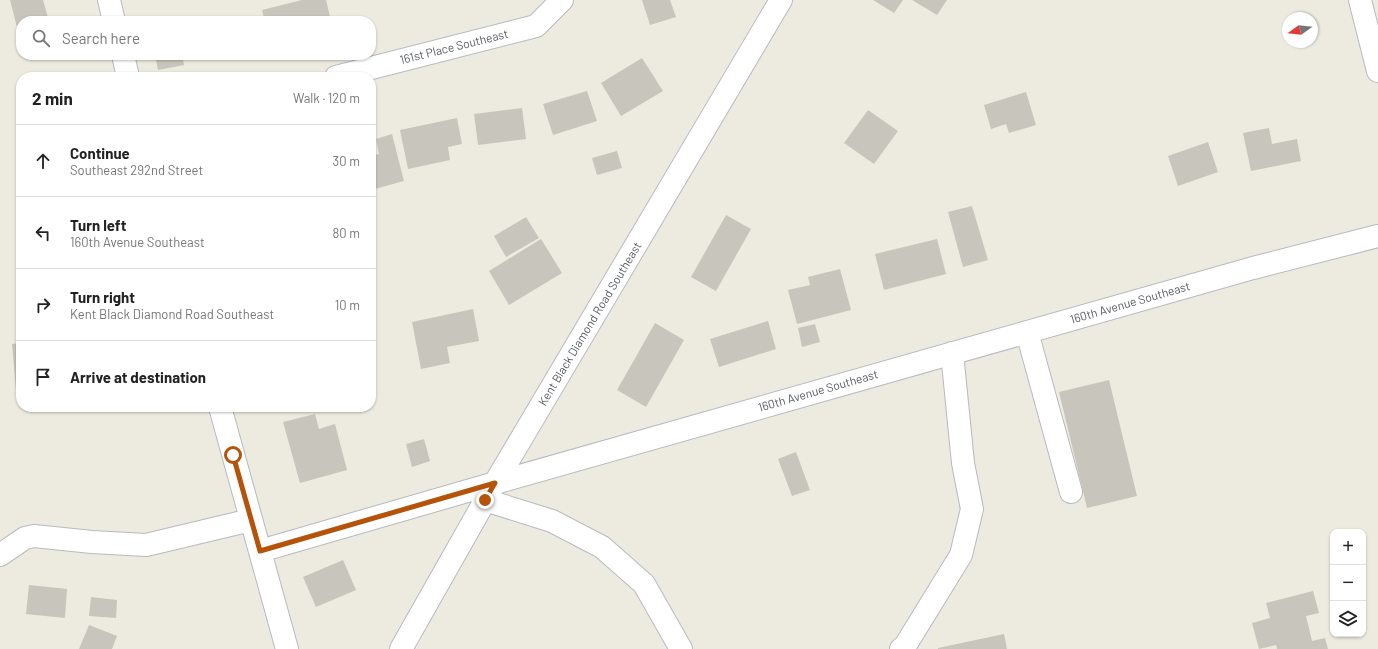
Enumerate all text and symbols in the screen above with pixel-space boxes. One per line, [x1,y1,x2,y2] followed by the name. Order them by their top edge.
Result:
[1282,12,1318,48] north arrow
[16,16,376,60] search box
[398,26,509,66] street label: 161st Place Southeast
[30,27,52,49] icon: search
[62,29,140,47] text: Search here
[32,88,73,108] text: 2 min
[293,90,360,106] text: Walk · 120 m
[70,144,130,162] text: Continue
[32,150,54,172] icon: ahead
[333,153,360,169] text: 30 m
[70,162,203,178] text: Southeast 292nd Street
[70,216,126,234] text: Turn left
[32,222,54,244] icon: left
[333,225,360,241] text: 80 m
[70,234,205,250] text: 160th Avenue Southeast
[535,239,644,408] street label: Kent Black Diamond Road Southeast
[1068,278,1191,326] street label: 160th Avenue Southeast
[70,288,135,306] text: Turn right
[32,294,54,316] icon: right
[335,297,360,313] text: 10 m
[70,306,274,322] text: Kent Black Diamond Road Southeast
[32,366,54,388] icon: arrive
[756,366,879,414] street label: 160th Avenue Southeast
[70,368,206,386] text: Arrive at destination
[224,446,242,464] route start
[476,491,494,509] route end
[1330,529,1366,637] map controls
[1330,529,1366,565] button: +
[1330,565,1366,601] button: −
[1330,601,1366,637] button: layers

